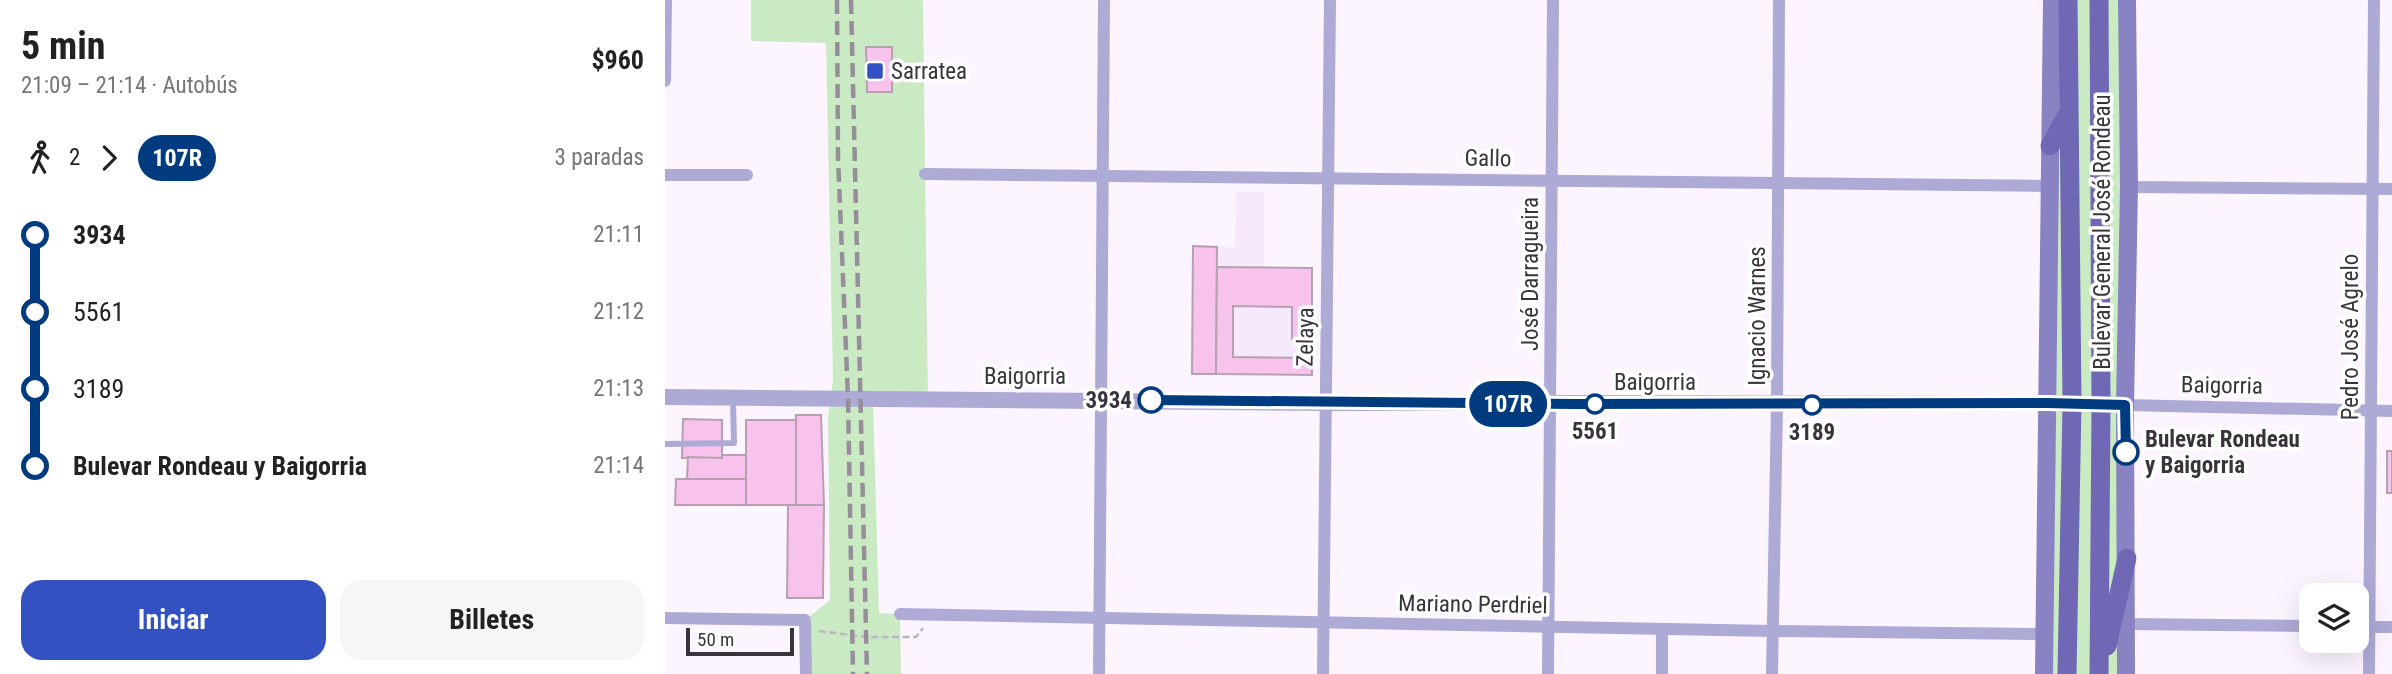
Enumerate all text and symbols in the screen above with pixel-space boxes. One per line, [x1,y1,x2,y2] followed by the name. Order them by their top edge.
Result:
[21,24,105,68] text: 5 min
[591,45,644,75] text: $960
[891,58,967,85] place label: Sarratea
[865,61,885,81] marker: Sarratea
[21,72,238,99] text: 21:09 – 21:14 · Autobús
[2089,94,2116,370] street label: Bulevar General José Rondeau
[21,139,59,177] icon: walk
[90,139,128,177] icon: forward
[69,144,80,171] text: 2
[152,144,202,172] text: 107R
[555,144,644,171] text: 3 paradas
[1464,145,1512,172] street label: Gallo
[1517,197,1544,351] street label: José Darragueira
[73,220,126,250] text: 3934
[593,221,644,248] text: 21:11
[1744,246,1771,386] street label: Ignacio Warnes
[2337,254,2364,420] street label: Pedro José Agrelo
[73,297,124,327] text: 5561
[593,298,644,325] text: 21:12
[1291,307,1320,367] street label: Zelaya
[984,363,1066,390] street label: Baigorria
[1614,369,1696,396] street label: Baigorria
[2181,371,2263,400] street label: Baigorria
[73,374,124,404] text: 3189
[593,375,644,402] text: 21:13
[1459,381,1557,427] line badge: 107R
[1086,387,1132,414] place label: 3934
[1138,387,1164,413] marker: 3934
[1483,390,1533,418] text: 107R
[1585,394,1605,414] marker: 5561
[1802,395,1822,415] marker: 3189
[1572,418,1618,445] place label: 5561
[1789,419,1835,446] place label: 3189
[2145,426,2300,479] place label: Bulevar Rondeau y Baigorria
[2113,439,2139,465] marker: Bulevar Rondeau y Baigorria
[73,451,367,481] text: Bulevar Rondeau y Baigorria
[593,452,644,479] text: 21:14
[21,580,326,660] button: Iniciar
[340,580,644,660] button: Billetes
[2299,583,2369,653] map controls
[2299,583,2369,653] button: layers
[1398,590,1548,619] street label: Mariano Perdriel
[686,625,795,657] scale bar
[697,628,734,651] text: 50 m

